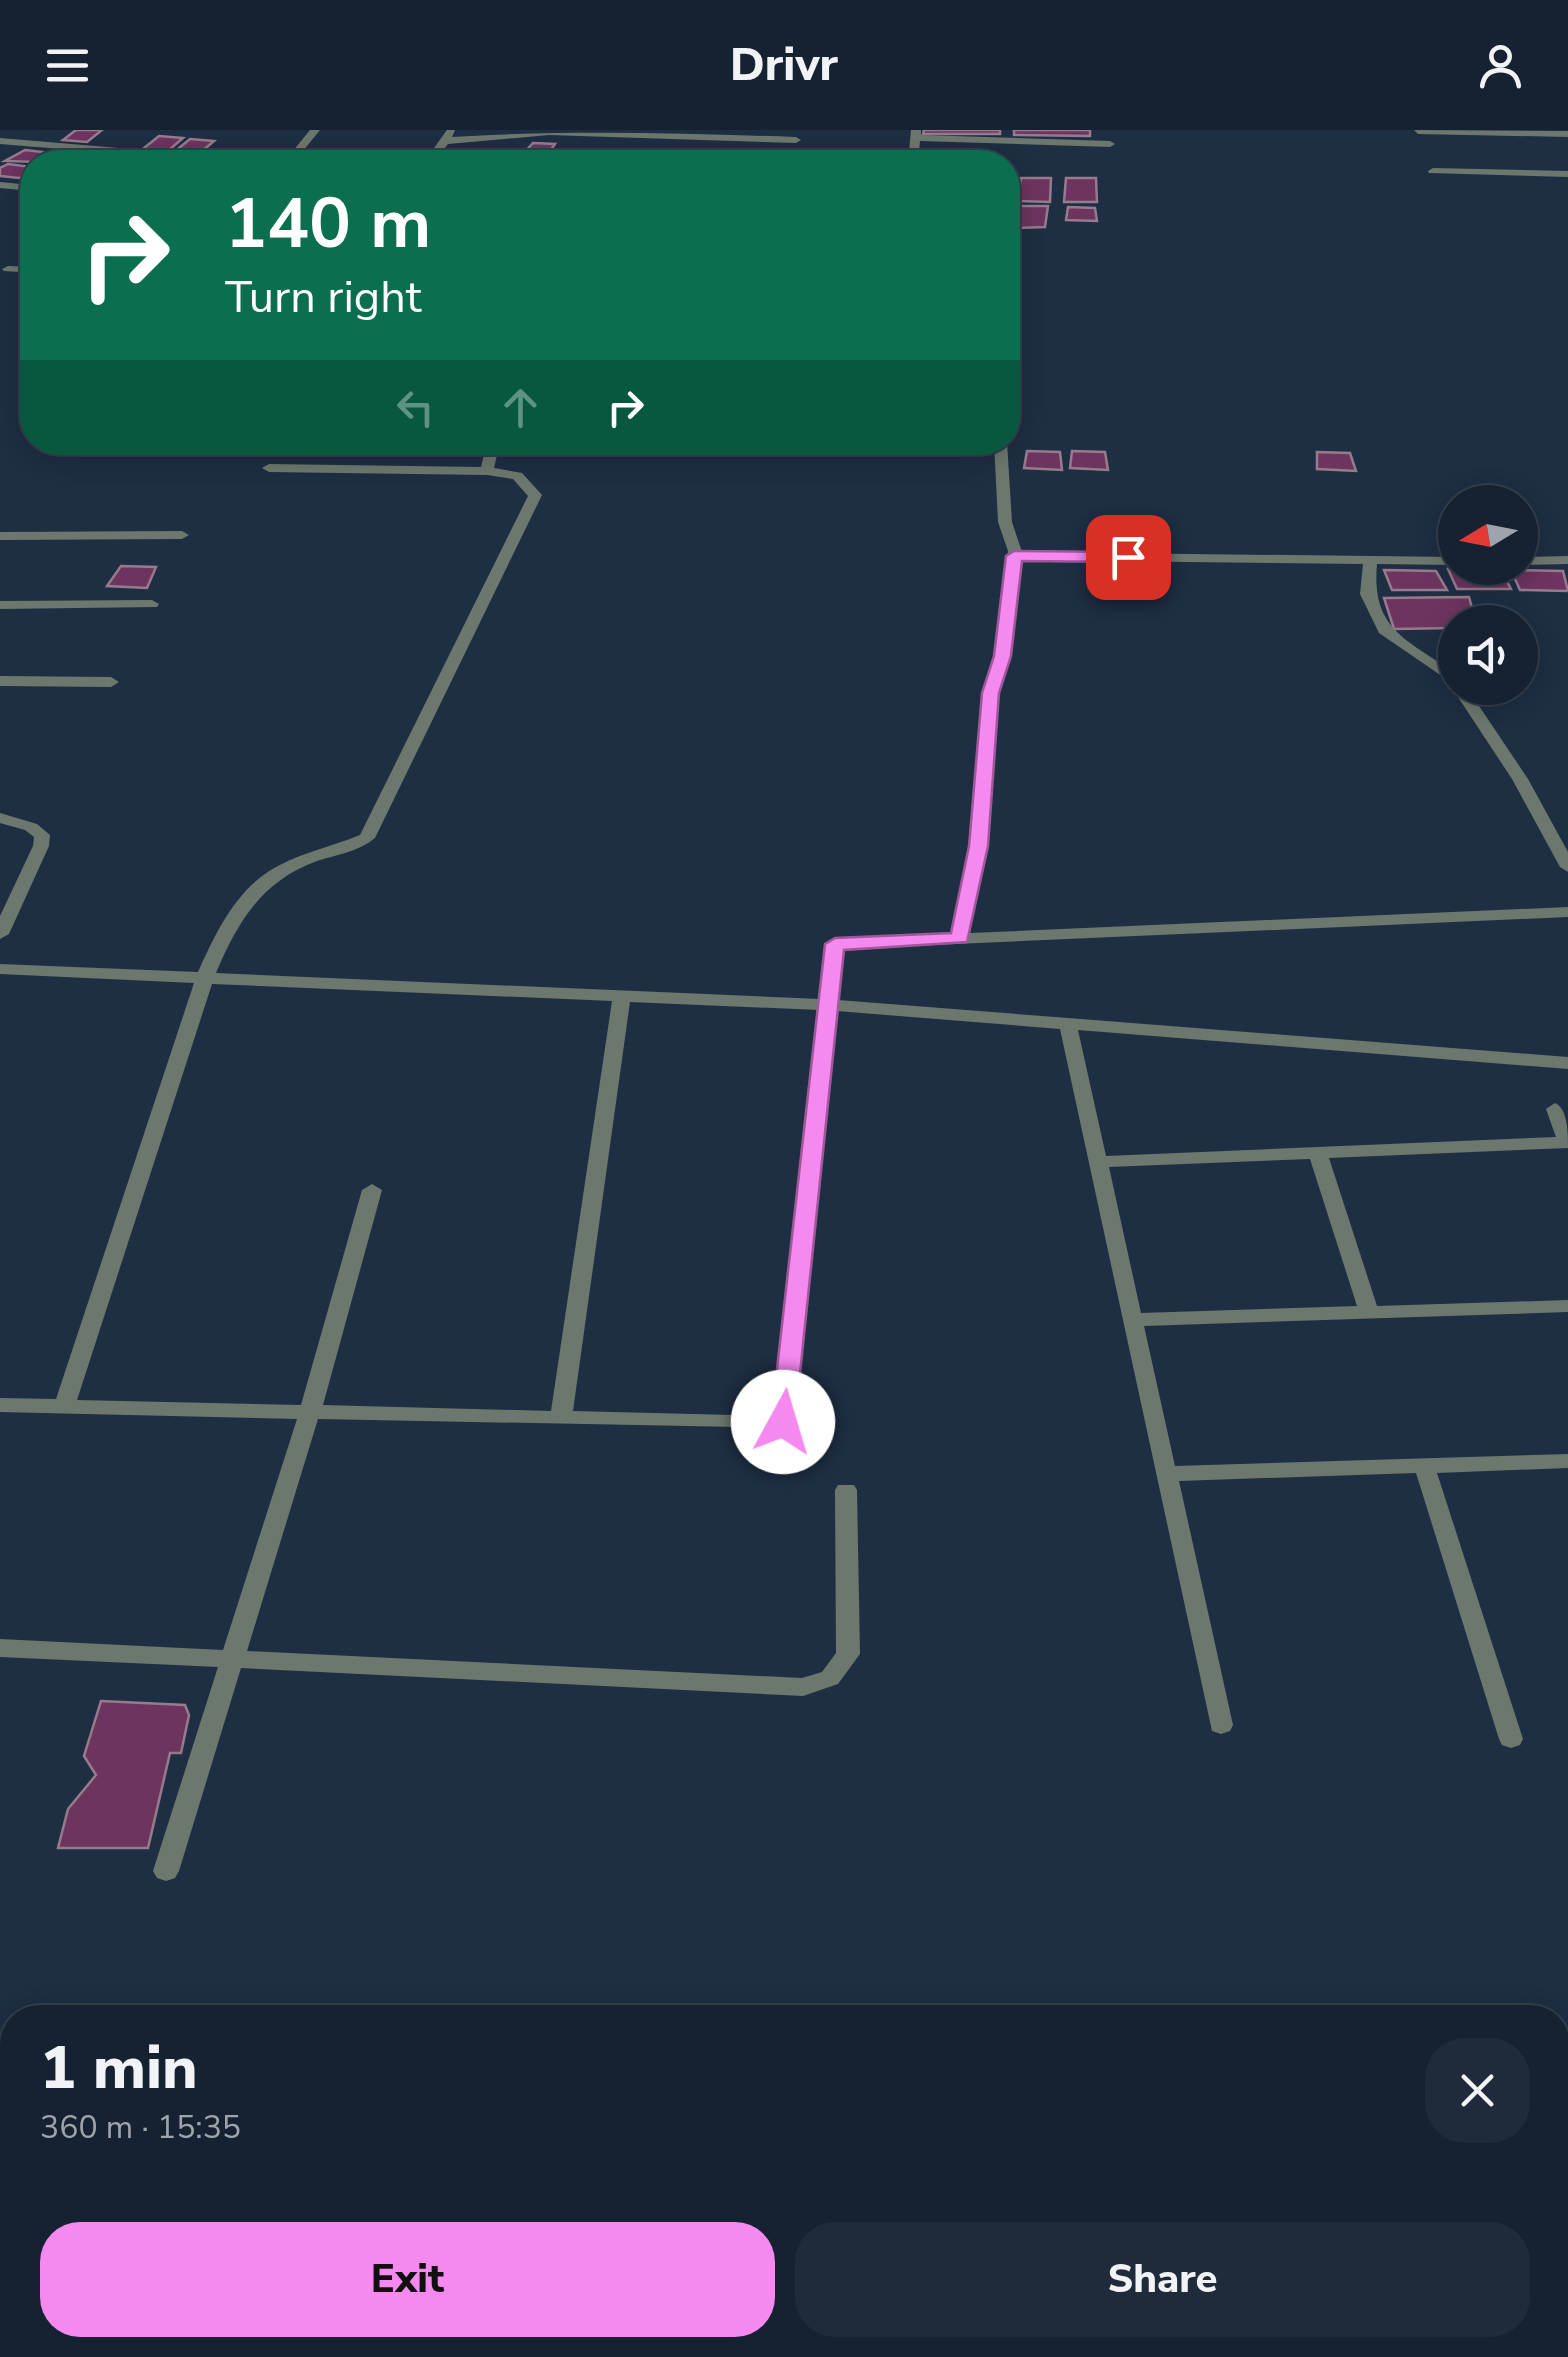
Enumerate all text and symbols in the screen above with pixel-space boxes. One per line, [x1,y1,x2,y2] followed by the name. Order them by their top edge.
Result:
[730,35,838,96] text: Drivr
[40,38,95,93] icon: menu
[1473,38,1528,93] icon: person
[225,176,431,272] text: 140 m
[60,190,190,320] icon: right
[225,267,422,328] text: Turn right
[388,380,443,435] icon: left
[493,380,548,435] icon: ahead
[598,380,653,435] icon: right
[1438,485,1538,585] north arrow
[1438,485,1538,705] map controls
[1086,515,1171,600] pin
[1101,530,1156,585] icon: arrive
[1438,605,1538,705] button: sound
[731,1370,835,1474] position arrow
[40,2027,198,2109] text: 1 min
[1425,2038,1530,2143] button: close
[40,2106,241,2149] text: 360 m · 15:35
[40,2222,775,2337] button: Exit
[795,2222,1530,2337] button: Share

